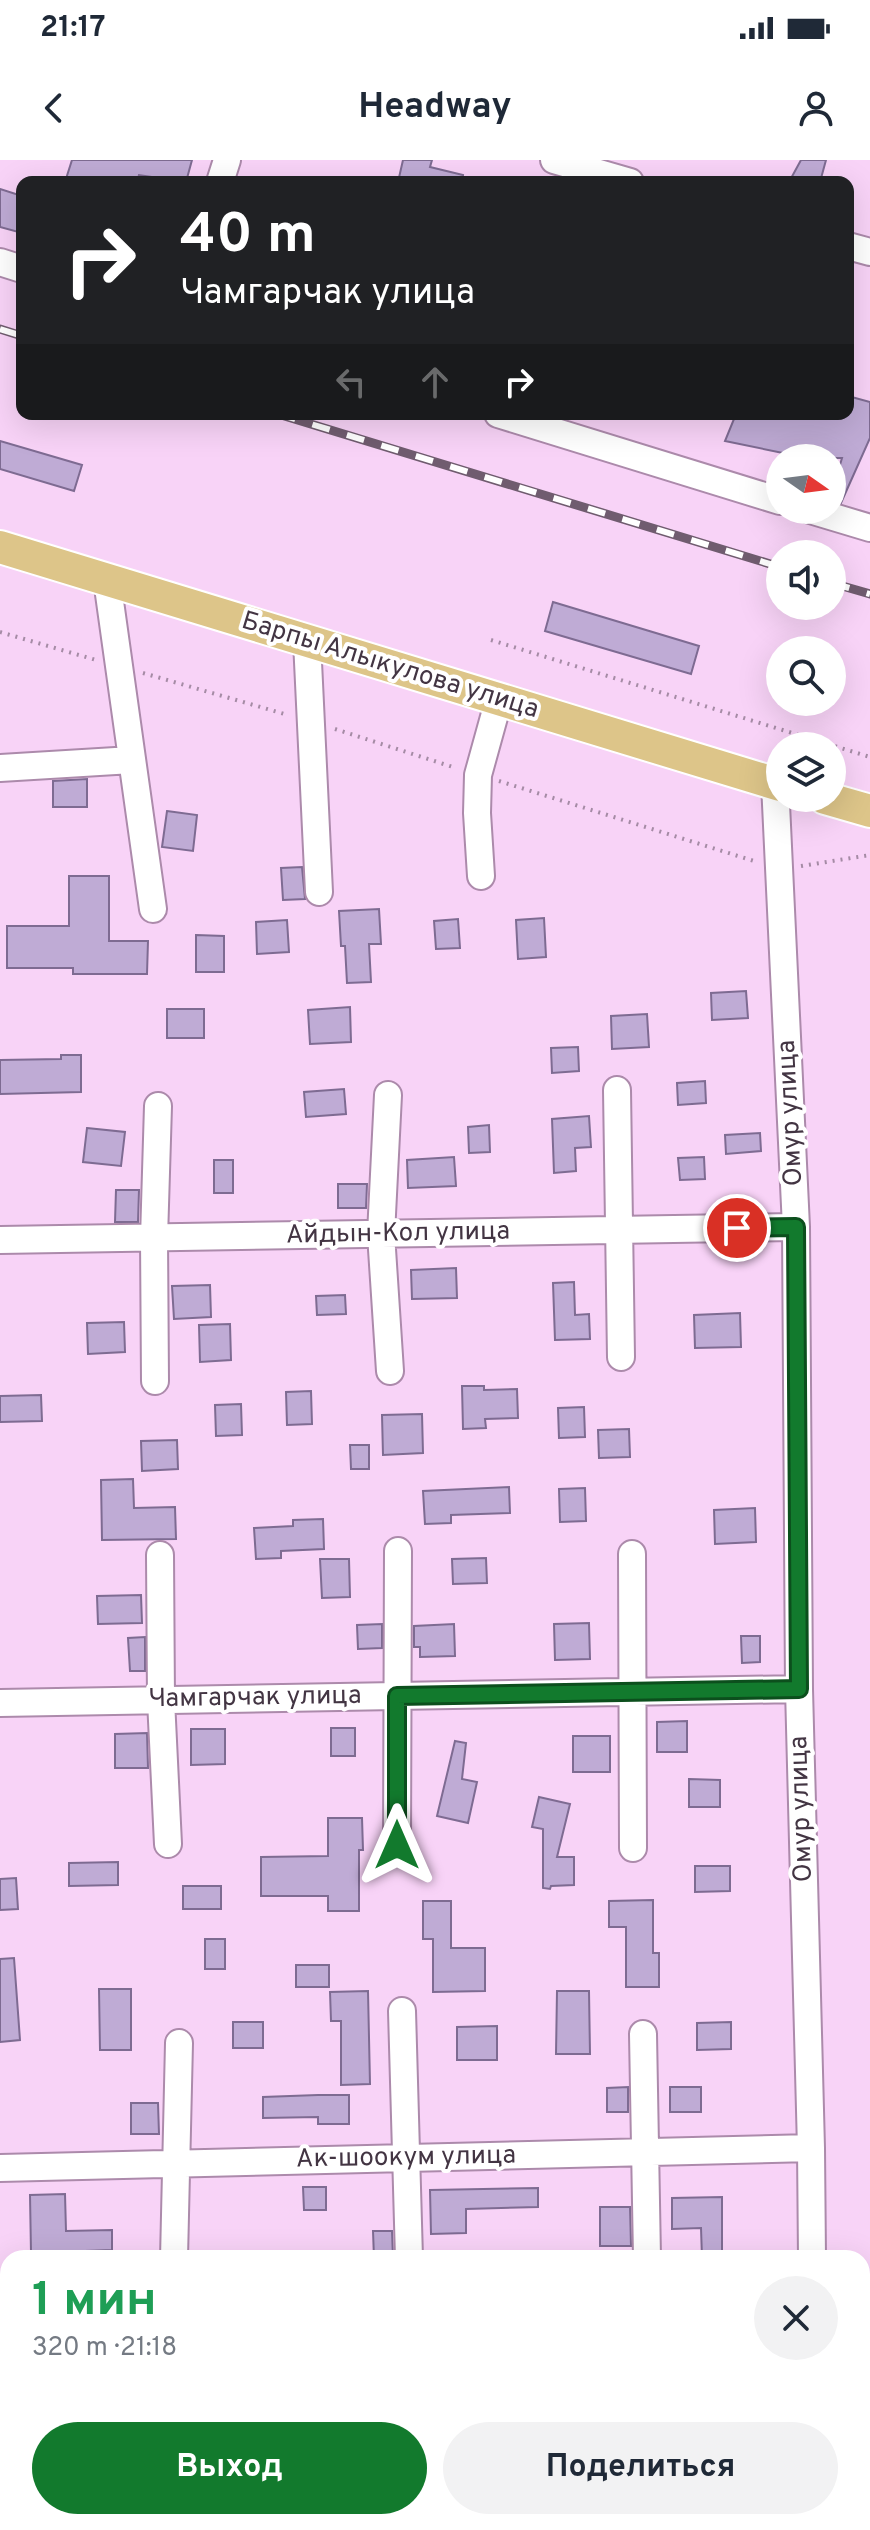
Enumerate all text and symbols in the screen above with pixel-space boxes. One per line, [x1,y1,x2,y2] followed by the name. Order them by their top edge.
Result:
[40,10,106,47] text: 21:17
[358,85,512,131] text: Headway
[32,86,76,130] icon: back
[794,86,838,130] icon: person
[180,202,316,272] text: 40 m
[48,208,152,312] icon: right
[180,271,475,317] text: Чамгарчак улица
[329,360,373,404] icon: left
[413,360,457,404] icon: ahead
[497,360,541,404] icon: right
[766,444,846,524] north arrow
[766,444,846,812] map controls
[766,540,846,620] button: sound
[237,605,543,727] street label: Барпы Алыкулова улица
[766,636,846,716] button: search
[766,732,846,812] button: layers
[771,1039,811,1187] street label: Омур улица
[703,1194,771,1262] pin
[715,1206,759,1250] icon: arrive
[286,1216,510,1252] street label: Айдын-Кол улица
[148,1680,362,1716] street label: Чамгарчак улица
[783,1735,821,1883] street label: Омур улица
[355,1803,439,1887] position arrow
[296,2140,516,2176] street label: Ак-шоокум улица
[32,2272,157,2332] text: 1 мин
[754,2276,838,2360] button: close
[32,2332,177,2365] text: 320 m · 21:18
[32,2422,427,2514] button: Выход
[443,2422,838,2514] button: Поделиться

